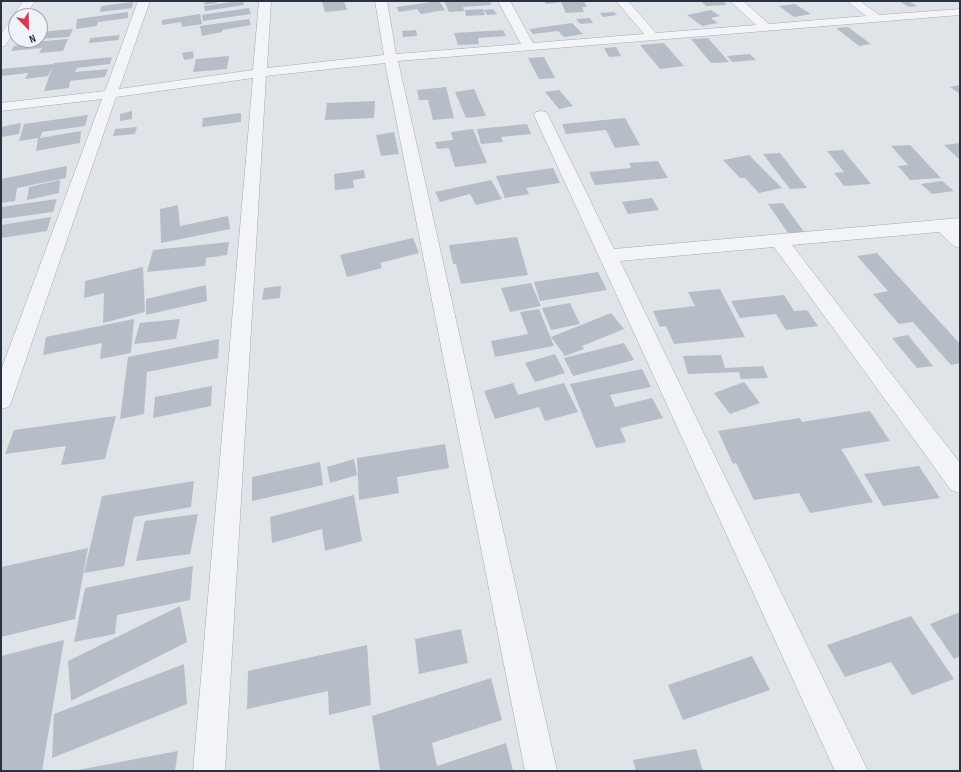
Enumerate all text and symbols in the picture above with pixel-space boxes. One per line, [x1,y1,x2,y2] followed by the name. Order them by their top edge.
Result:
[8,8,48,48] north arrow
[27,31,38,46] text: N

